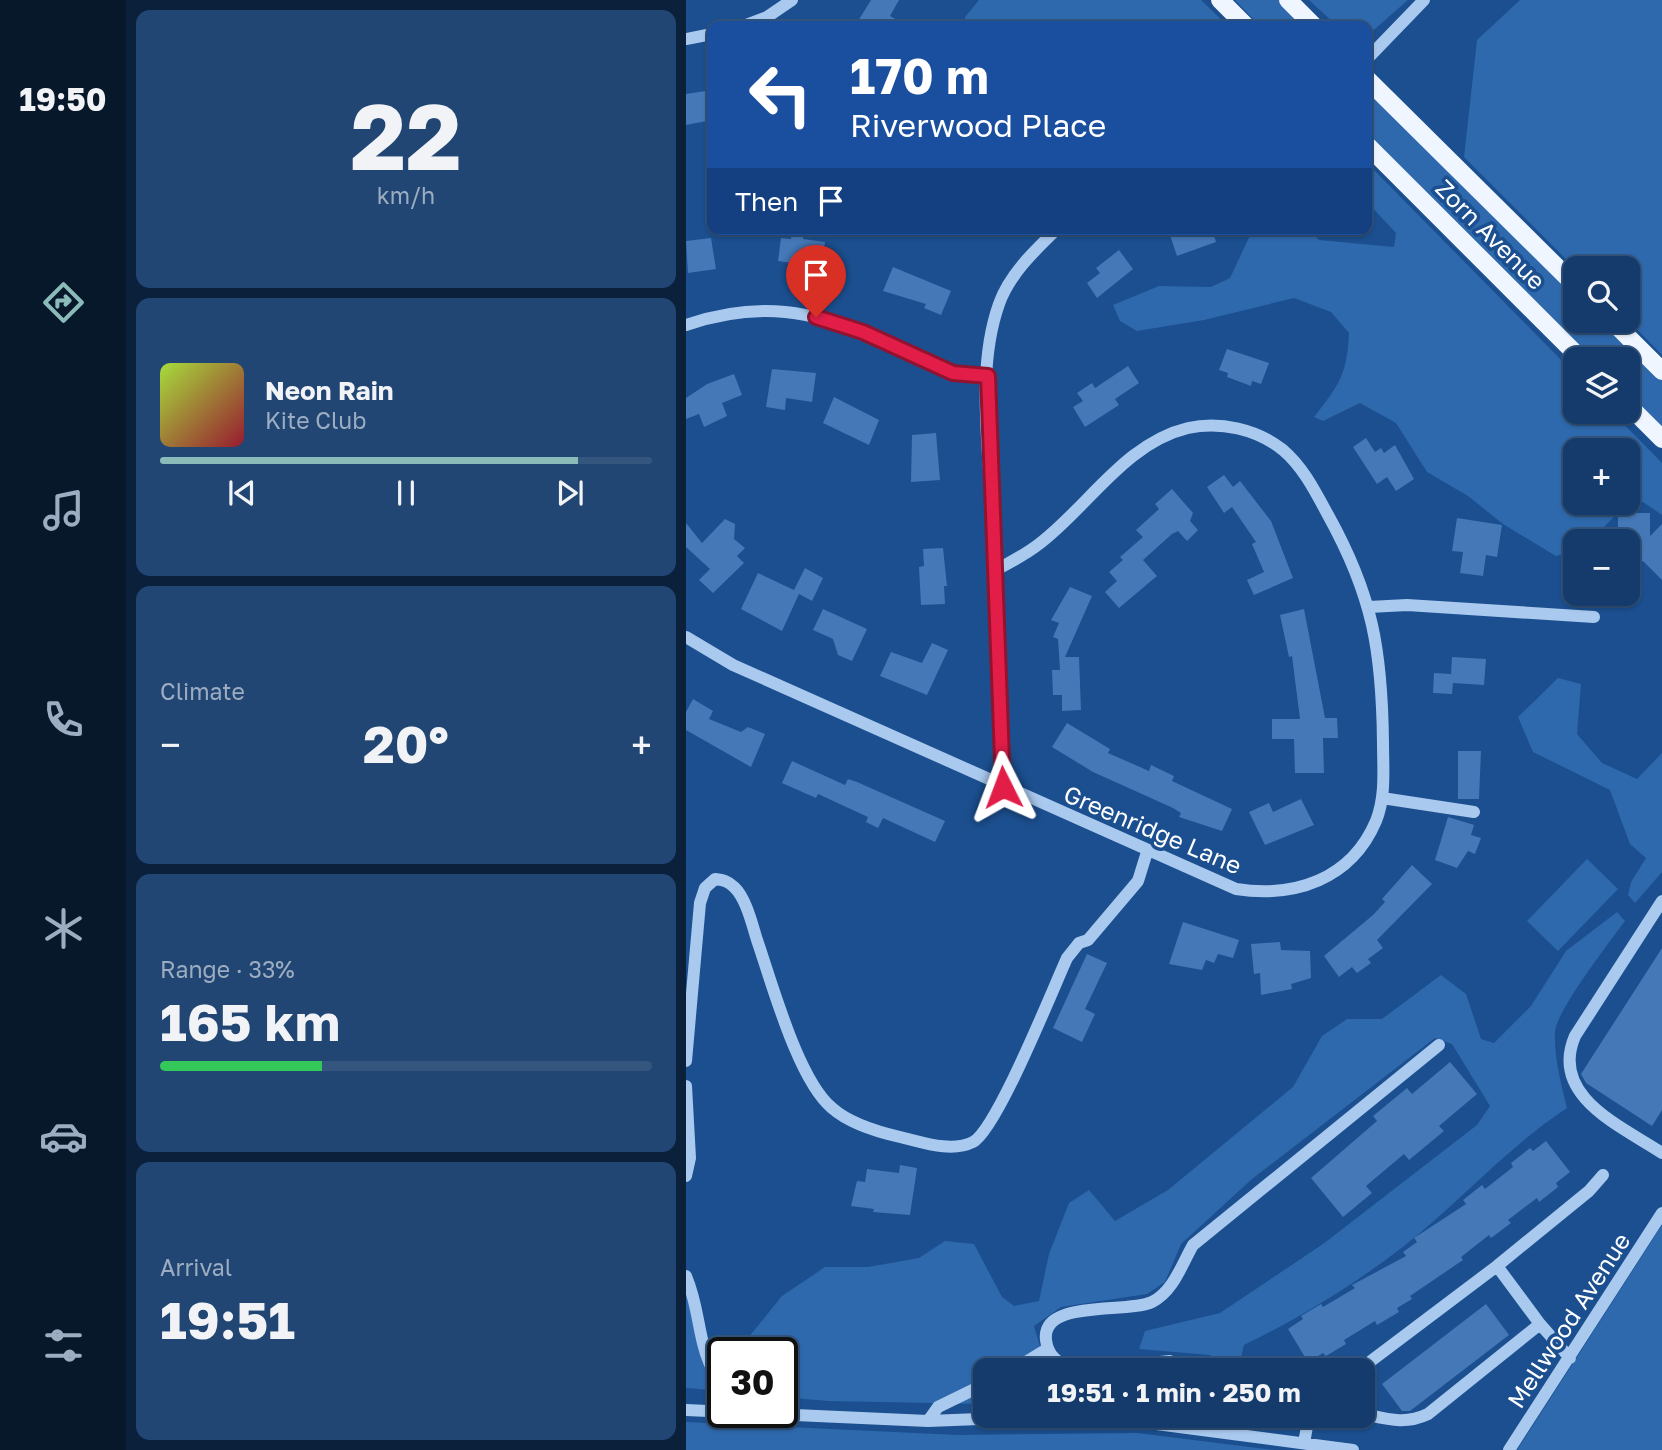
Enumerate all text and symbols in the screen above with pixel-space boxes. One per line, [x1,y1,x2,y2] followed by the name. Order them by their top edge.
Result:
[850,46,989,105] text: 170 m
[735,49,826,140] icon: left
[19,80,107,118] text: 19:50
[350,81,462,190] text: 22
[850,106,1106,144] text: Riverwood Place
[1430,173,1552,295] street label: Zorn Avenue
[377,181,435,209] text: km/h
[812,182,850,220] icon: arrive
[735,186,798,217] text: Then
[786,245,846,317] pin
[797,256,835,294] icon: arrive
[1563,256,1640,606] map controls
[1563,256,1640,333] button: search
[39,278,88,327] icon: directions
[1563,347,1640,424] button: layers
[265,375,394,406] text: Neon Rain
[265,406,366,434] text: Kite Club
[1563,438,1640,515] button: +
[223,474,261,512] icon: previous
[387,474,425,512] icon: pause
[551,474,589,512] icon: next
[39,486,88,535] icon: music
[1563,529,1640,606] button: −
[160,677,245,705] text: Climate
[39,695,88,744] icon: phone
[363,712,449,774] text: 20°
[160,722,181,767] text: −
[631,722,652,767] text: +
[966,750,1040,824] position arrow
[1060,779,1246,879] street label: Greenridge Lane
[39,904,88,953] icon: climate
[160,955,295,983] text: Range · 33%
[160,990,340,1052] text: 165 km
[39,1112,88,1161] icon: car
[1501,1227,1635,1413] street label: Mellwood Avenue
[160,1253,232,1281] text: Arrival
[160,1288,295,1350] text: 19:51
[39,1321,88,1370] icon: filters
[707,1337,798,1428] speed limit sign: 30
[1047,1377,1301,1408] text: 19:51 · 1 min · 250 m

